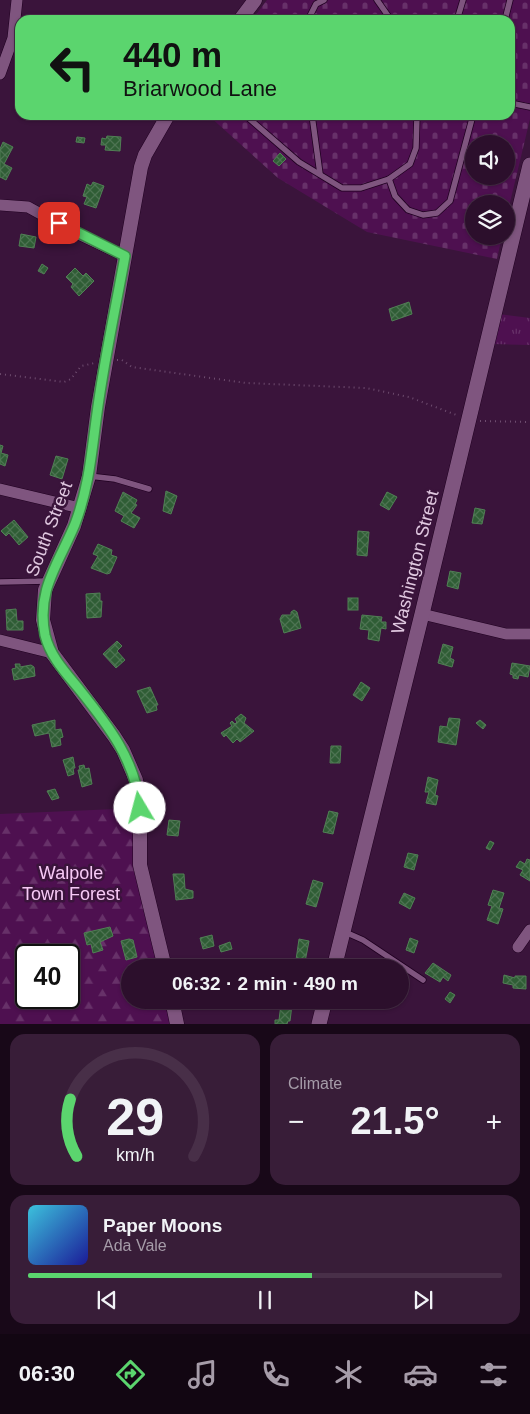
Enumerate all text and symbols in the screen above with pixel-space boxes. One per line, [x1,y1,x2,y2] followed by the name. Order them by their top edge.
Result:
[40,35,105,100] icon: left
[123,35,222,74] text: 440 m
[123,76,277,101] text: Briarwood Lane
[465,135,515,245] map controls
[465,135,515,185] button: sound
[465,195,515,245] button: layers
[38,202,80,244] pin
[45,209,73,237] icon: arrive
[22,479,76,579] street label: South Street
[387,488,443,636] street label: Washington Street
[113,781,165,833] position arrow
[22,863,120,904] park label: Walpole Town Forest
[15,944,80,1009] speed limit sign: 40
[172,973,358,994] text: 06:32 · 2 min · 490 m
[288,1075,342,1092] text: Climate
[106,1088,164,1146] text: 29
[350,1100,440,1142] text: 21.5°
[288,1106,304,1137] text: −
[486,1106,502,1137] text: +
[116,1145,154,1165] text: km/h
[103,1215,222,1236] text: Paper Moons
[103,1237,167,1254] text: Ada Vale
[93,1286,121,1314] icon: previous
[251,1286,279,1314] icon: pause
[409,1286,437,1314] icon: next
[113,1357,148,1392] icon: directions
[185,1357,220,1392] icon: music
[258,1357,293,1392] icon: phone
[331,1357,366,1392] icon: climate
[403,1357,438,1392] icon: car
[476,1357,511,1392] icon: filters
[19,1361,75,1386] text: 06:30

